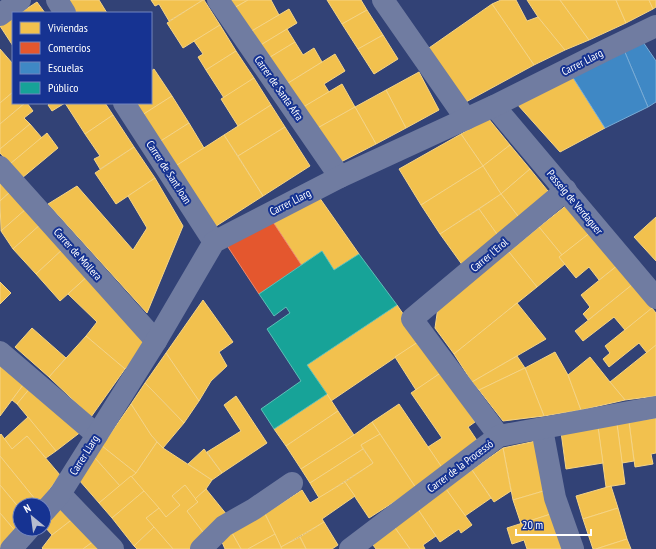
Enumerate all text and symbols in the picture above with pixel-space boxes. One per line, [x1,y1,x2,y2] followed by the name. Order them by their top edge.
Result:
[12,12,152,104] legend
[47,20,88,35] text: Viviendas
[48,40,91,55] text: Comercios
[559,46,605,78] street label: Carrer Llarg
[252,53,306,123] street label: Carrer de Santa Afra
[48,60,83,75] text: Escuelas
[48,80,78,95] text: Público
[143,138,195,206] street label: Carrer de Sant Joan
[544,167,606,237] street label: Passeig de Verdaguer
[267,186,313,218] street label: Carrer Llarg
[51,225,105,283] street label: Carrer de Mollera
[467,235,511,275] street label: Carrer l'Erol
[66,432,102,478] street label: Carrer Llarg
[424,436,496,495] street label: Carrer de la Processó
[12,497,52,537] north arrow
[21,501,33,516] text: N
[516,511,591,537] scale bar
[522,517,543,532] text: 20 m

